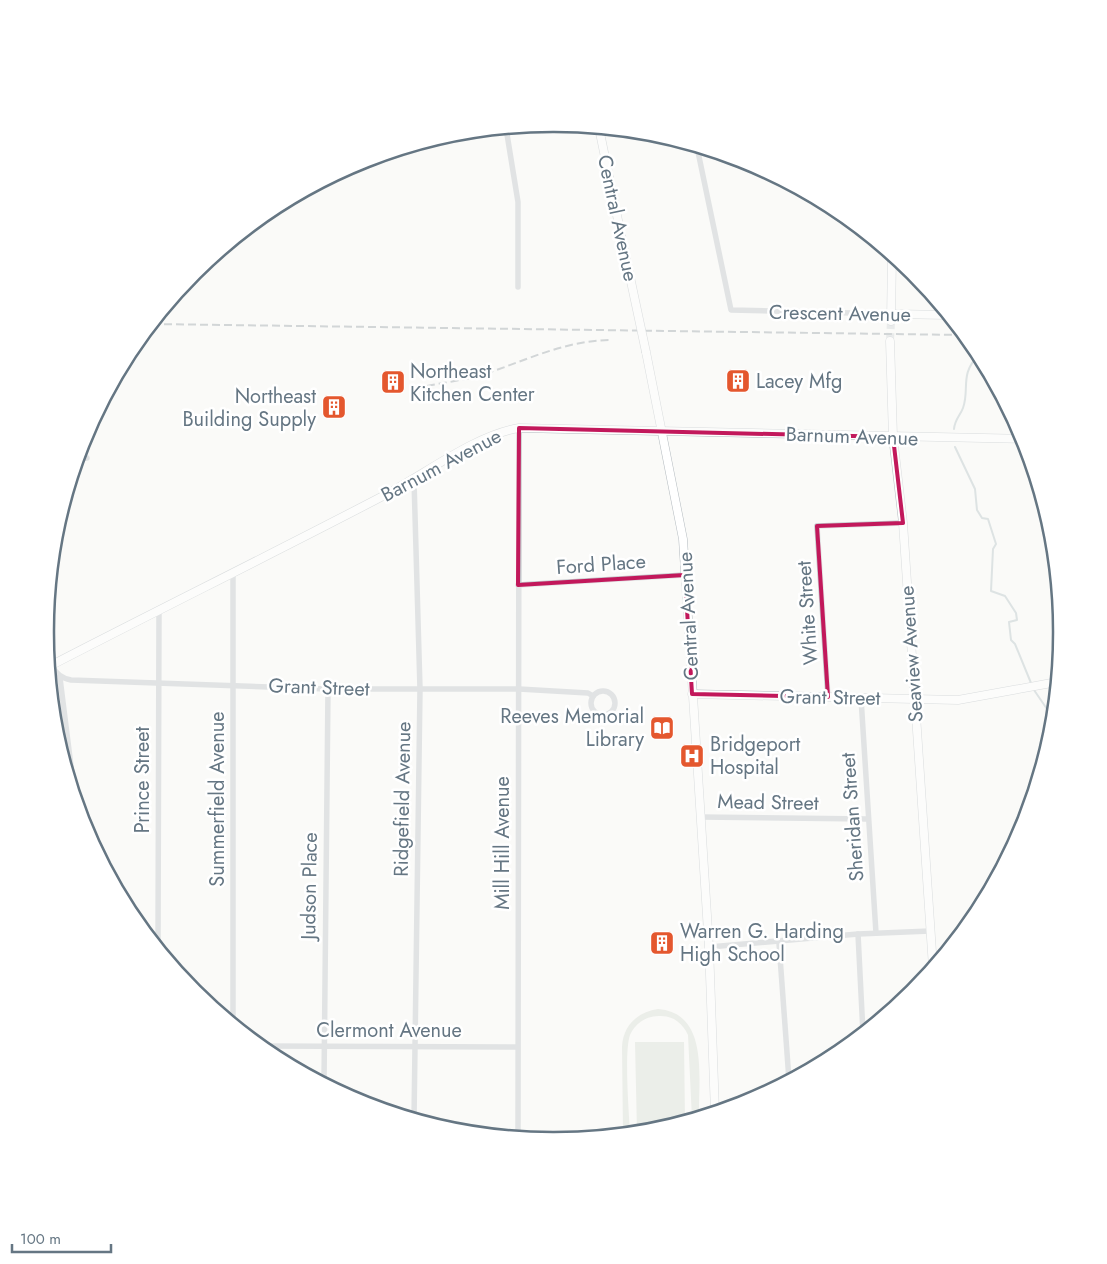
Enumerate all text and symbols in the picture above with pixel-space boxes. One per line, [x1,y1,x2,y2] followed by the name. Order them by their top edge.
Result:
[590,152,645,284] street label: Central Avenue
[769,298,911,329] street label: Crescent Avenue
[410,357,535,409] place label: Northeast Kitchen Center
[756,367,842,396] place label: Lacey Mfg
[725,368,751,394] building icon: Lacey Mfg
[380,369,406,395] building icon: Northeast Kitchen Center
[182,382,316,434] place label: Northeast Building Supply
[321,394,347,420] building icon: Northeast Building Supply
[785,420,919,453] street label: Barnum Avenue
[376,422,507,509] street label: Barnum Avenue
[555,547,647,582] street label: Ford Place
[671,551,706,681] street label: Central Avenue
[789,560,826,666] street label: White Street
[892,585,931,723] street label: Seaview Avenue
[268,671,370,704] street label: Grant Street
[779,682,881,713] street label: Grant Street
[500,702,644,754] place label: Reeves Memorial Library
[203,711,232,887] street label: Summerfield Avenue
[649,715,675,741] library icon: Reeves Memorial Library
[387,721,418,877] street label: Ridgefield Avenue
[128,726,157,833] street label: Prince Street
[710,730,800,782] place label: Bridgeport Hospital
[679,743,705,769] hospital icon: Bridgeport Hospital
[834,751,871,882] street label: Sheridan Street
[488,776,517,910] street label: Mill Hill Avenue
[717,787,819,818] street label: Mead Street
[294,832,325,943] street label: Judson Place
[680,917,844,969] place label: Warren G. Harding High School
[649,930,675,956] building icon: Warren G. Harding High School
[316,1016,462,1045] street label: Clermont Avenue
[12,1222,111,1254] scale bar
[20,1228,61,1250] text: 100 m

